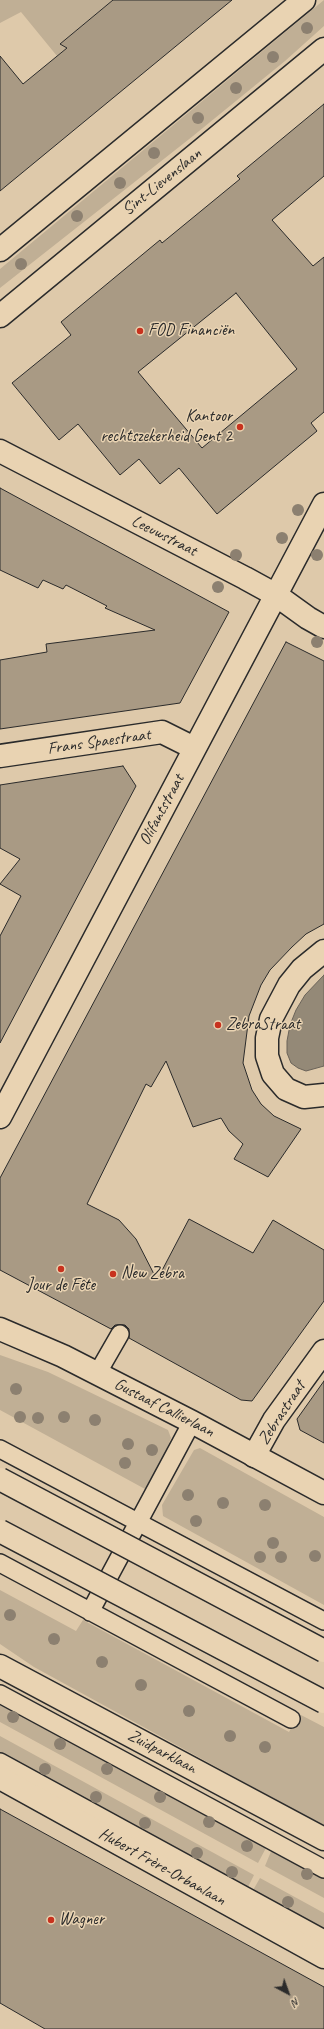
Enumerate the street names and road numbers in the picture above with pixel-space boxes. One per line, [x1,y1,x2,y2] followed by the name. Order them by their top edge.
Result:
[118,144,206,220] street label: Sint-Lievenslaan
[128,511,200,561] street label: Leeuwstraat
[46,725,152,759] street label: Frans Spaestraat
[135,771,189,849] street label: Olifantstraat
[111,1374,217,1442] street label: Gustaaf Callierlaan
[254,1377,310,1449] street label: Zebrastraat
[124,1725,200,1779] street label: Zuidparklaan
[95,1824,229,1910] street label: Hubert Frère-Orbanlaan

